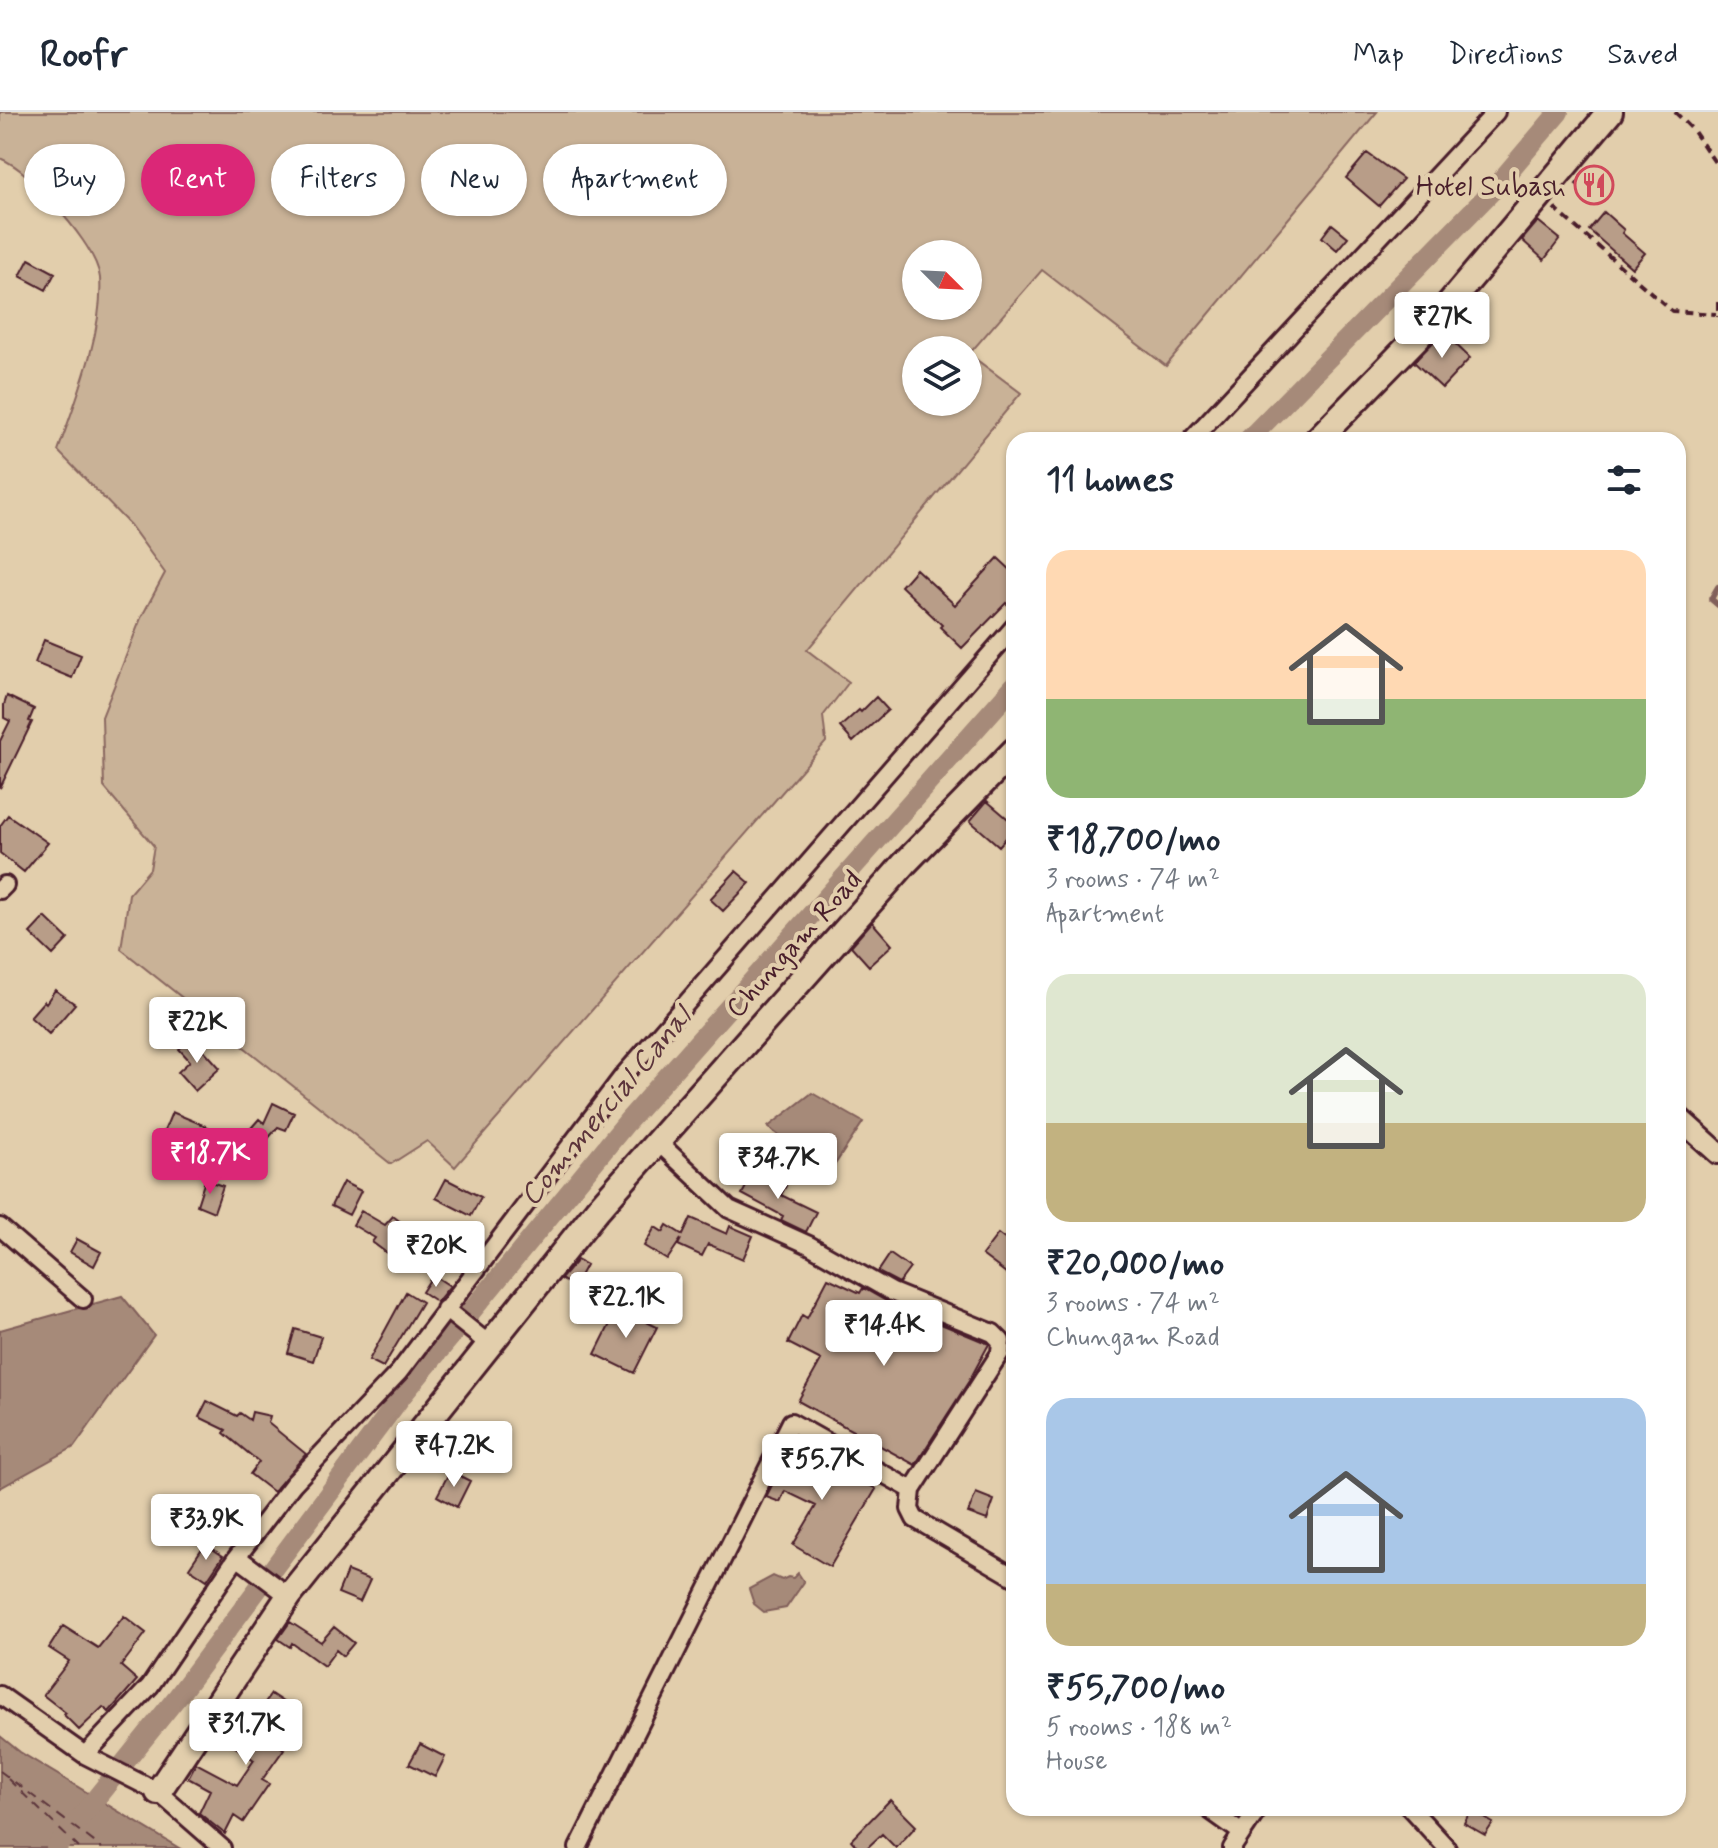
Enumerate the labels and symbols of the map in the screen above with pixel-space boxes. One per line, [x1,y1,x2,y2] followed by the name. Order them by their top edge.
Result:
[1573,164,1615,206] restaurant icon: Hotel Subash
[1416,169,1566,206] place label: Hotel Subash
[902,240,982,320] north arrow
[1395,292,1489,360] pin: ₹27K
[719,863,871,1027] street label: Chungam Road
[511,996,703,1215] water label: Commercial Canal
[150,997,244,1065] pin: ₹22K
[145,1128,275,1196] pin: ₹18.7K
[713,1133,843,1201] pin: ₹34.7K
[389,1221,483,1289] pin: ₹20K
[561,1272,691,1340] pin: ₹22.1K
[819,1300,949,1368] pin: ₹14.4K
[389,1421,519,1489] pin: ₹47.2K
[757,1434,887,1502] pin: ₹55.7K
[141,1494,271,1562] pin: ₹33.9K
[181,1699,311,1767] pin: ₹31.7K

